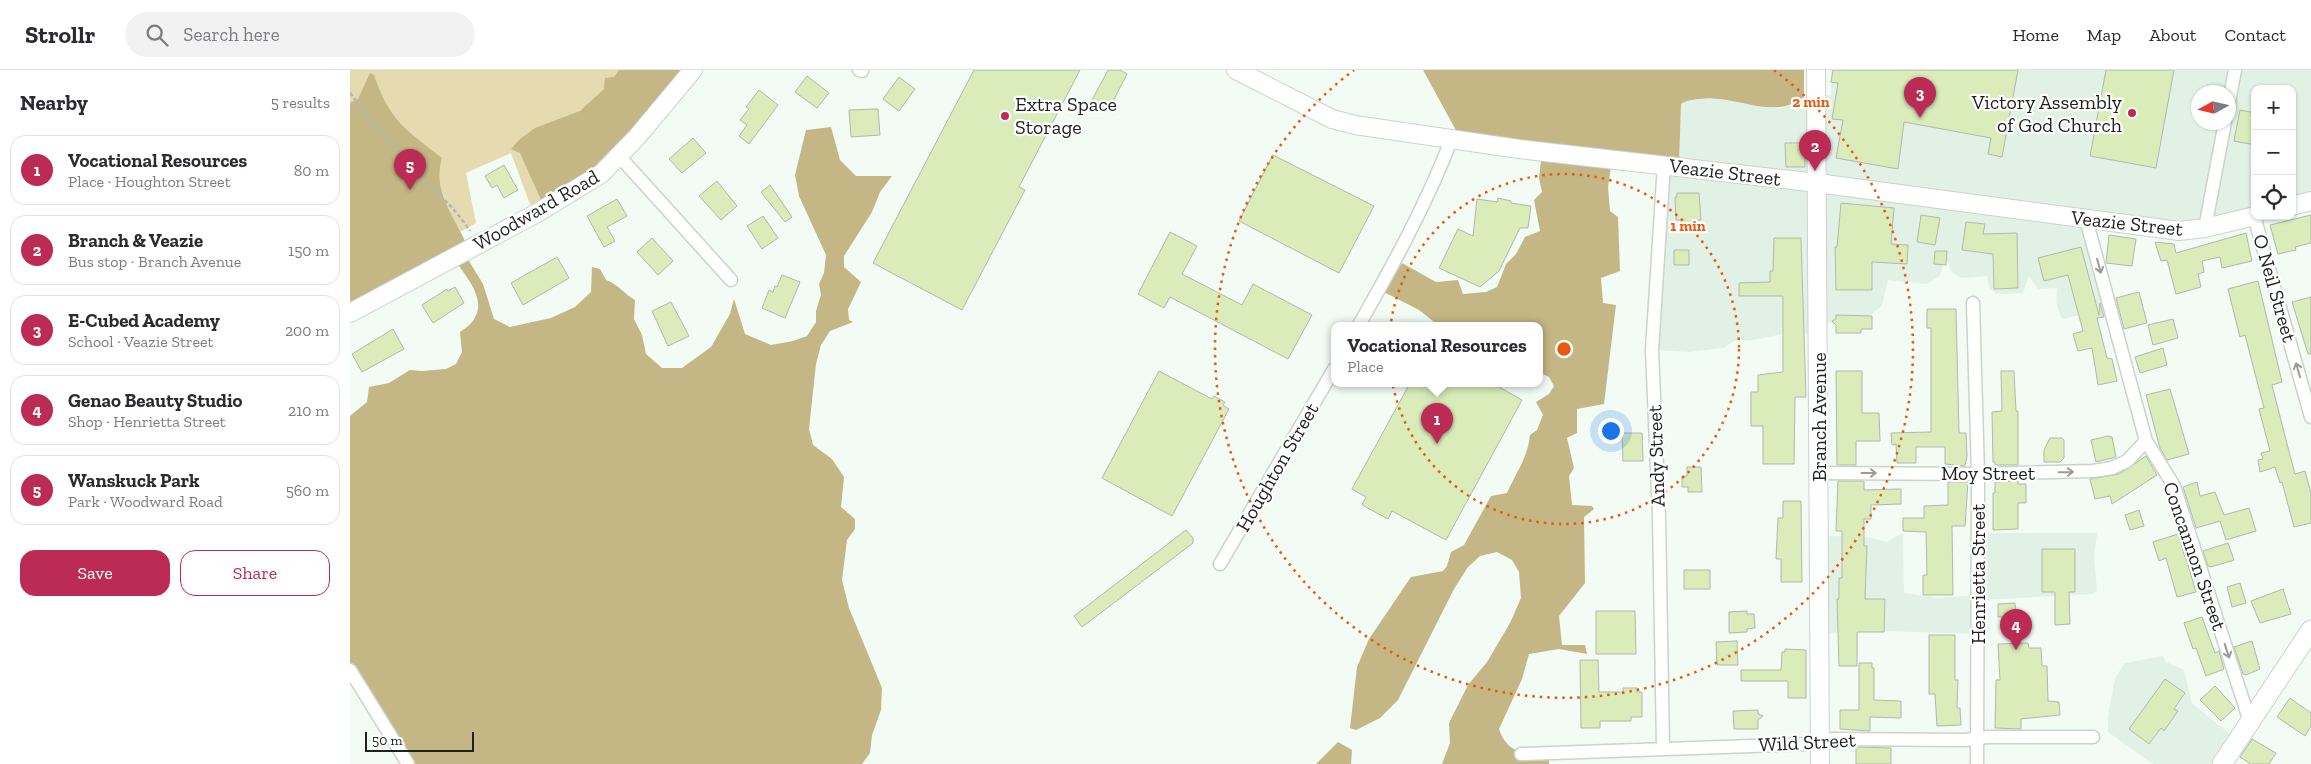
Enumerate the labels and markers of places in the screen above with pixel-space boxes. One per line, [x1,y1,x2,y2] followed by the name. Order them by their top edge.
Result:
[1904,77,1936,118] pin: 3
[1971,90,2123,137] place label: Victory Assembly of God Church
[1015,92,1117,139] place label: Extra Space Storage
[2126,107,2138,119] marker: Victory Assembly of God Church
[999,110,1011,122] marker: Extra Space Storage
[1799,130,1831,171] pin: 2
[394,149,426,190] pin: 5
[1555,340,1573,358] centre of rings
[1421,403,1453,444] pin: 1
[2000,609,2032,650] pin: 4

